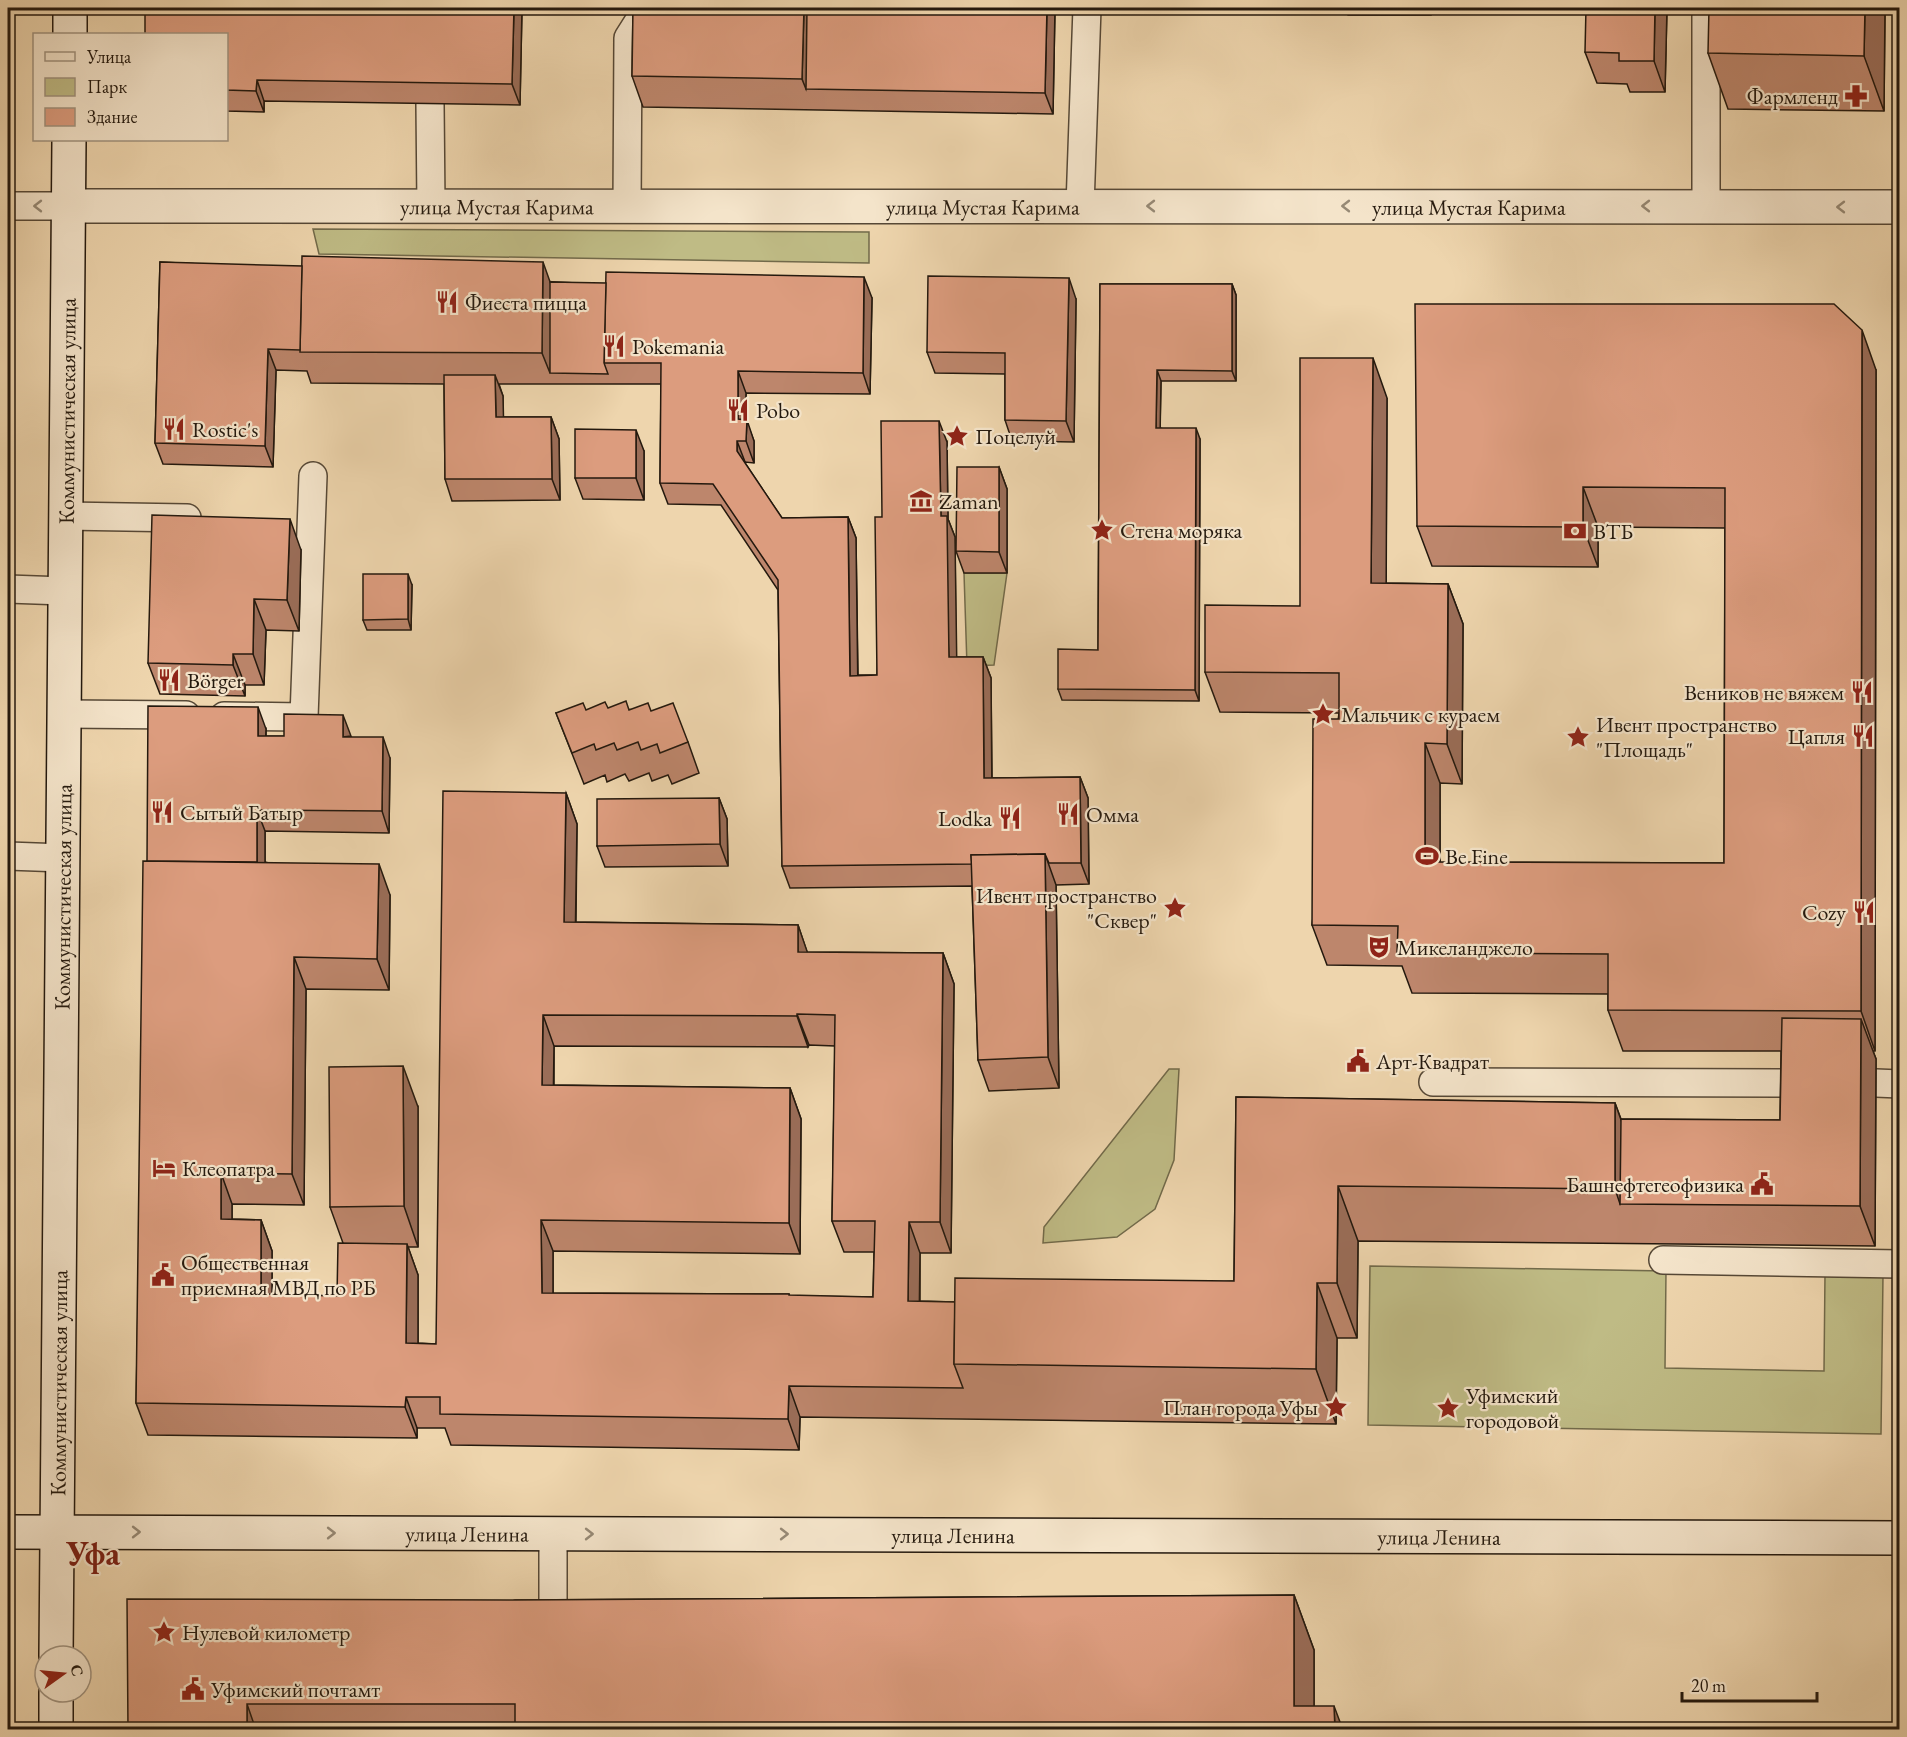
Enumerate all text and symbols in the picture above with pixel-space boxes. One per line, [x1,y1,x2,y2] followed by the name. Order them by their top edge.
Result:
[33,33,228,141] legend
[86,45,132,68] text: Улица
[87,75,127,98] text: Парк
[1747,82,1838,111] place label: Фармленд
[1843,83,1869,109] pharmacy icon: Фармленд
[87,105,137,128] text: Здание
[400,192,594,221] street label: улица Мустая Карима
[886,192,1080,221] street label: улица Мустая Карима
[1372,192,1566,221] street label: улица Мустая Карима
[33,200,42,212] one-way arrow
[1147,200,1156,212] one-way arrow
[1342,200,1351,212] one-way arrow
[1642,200,1651,213] one-way arrow
[1837,201,1846,213] one-way arrow
[465,288,587,317] place label: Фиеста пицца
[434,289,460,315] restaurant icon: Фиеста пицца
[51,298,82,524] street label: Коммунистическая улица
[632,332,724,361] place label: Pokemania
[601,333,627,359] restaurant icon: Pokemania
[756,396,800,425] place label: Pobo
[725,397,751,423] restaurant icon: Pobo
[192,415,258,444] place label: Rostic's
[161,416,187,442] restaurant icon: Rostic's
[975,422,1056,451] place label: Поцелуй
[944,423,970,449] place icon: Поцелуй
[939,487,999,516] place label: Zaman
[908,488,934,514] museum icon: Zaman
[1120,516,1243,545] place label: Стена моряка
[1089,517,1115,543] place icon: Стена моряка
[1593,517,1633,546] place label: ВТБ
[1562,518,1588,544] bank icon: ВТБ
[187,666,244,695] place label: Börger
[156,667,182,693] restaurant icon: Börger
[1684,678,1844,707] place label: Веников не вяжем
[1849,679,1875,705] restaurant icon: Веников не вяжем
[1341,700,1500,729] place label: Мальчик с кураем
[1310,701,1336,727] place icon: Мальчик с кураем
[1596,710,1777,764] place label: Ивент пространство "Площадь"
[1788,722,1845,751] place label: Цапля
[1850,723,1876,749] restaurant icon: Цапля
[1565,724,1591,750] place icon: Ивент пространство "Площадь"
[47,784,78,1010] street label: Коммунистическая улица
[180,798,303,827] place label: Сытый Батыр
[149,799,175,825] restaurant icon: Сытый Батыр
[1086,800,1139,829] place label: Омма
[1055,801,1081,827] restaurant icon: Омма
[938,804,992,833] place label: Lodka
[997,805,1023,831] restaurant icon: Lodka
[1445,842,1508,871] place label: Be Fine
[1414,843,1440,869] sports icon: Be Fine
[976,881,1157,935] place label: Ивент пространство "Сквер"
[1162,895,1188,921] place icon: Ивент пространство "Сквер"
[1802,898,1846,927] place label: Cozy
[1851,899,1877,925] restaurant icon: Cozy
[1397,933,1533,962] place label: Микеланджело
[1366,934,1392,960] theatre icon: Микеланджело
[1375,1047,1489,1076] place label: Арт-Квадрат
[1345,1048,1371,1074] public building icon: Арт-Квадрат
[182,1154,275,1183] place label: Клеопатра
[151,1155,177,1181] hotel icon: Клеопатра
[1566,1170,1744,1199] place label: Башнефтегеофизика
[1749,1171,1775,1197] public building icon: Башнефтегеофизика
[181,1248,376,1302] place label: Общественная приемная МВД по РБ
[150,1262,176,1288] public building icon: Общественная приемная МВД по РБ
[43,1270,74,1496] street label: Коммунистическая улица
[1465,1381,1560,1435] place label: Уфимский городовой
[1163,1393,1318,1422] place label: План города Уфы
[1323,1394,1349,1420] place icon: План города Уфы
[1435,1395,1461,1421] place icon: Уфимский городовой
[405,1519,529,1548] street label: улица Ленина
[891,1520,1015,1550] street label: улица Ленина
[1377,1522,1501,1551] street label: улица Ленина
[132,1526,141,1538] one-way arrow
[327,1527,336,1539] one-way arrow
[585,1528,594,1540] one-way arrow
[780,1528,789,1540] one-way arrow
[65,1531,121,1575] district label: Уфа
[182,1618,350,1647] place label: Нулевой километр
[151,1619,177,1645] place icon: Нулевой километр
[33,1644,93,1704] north arrow
[65,1662,89,1678] text: С
[1682,1665,1817,1703] scale bar
[1691,1674,1726,1697] text: 20 m
[210,1675,380,1704] place label: Уфимский почтамт
[180,1676,206,1702] public building icon: Уфимский почтамт

